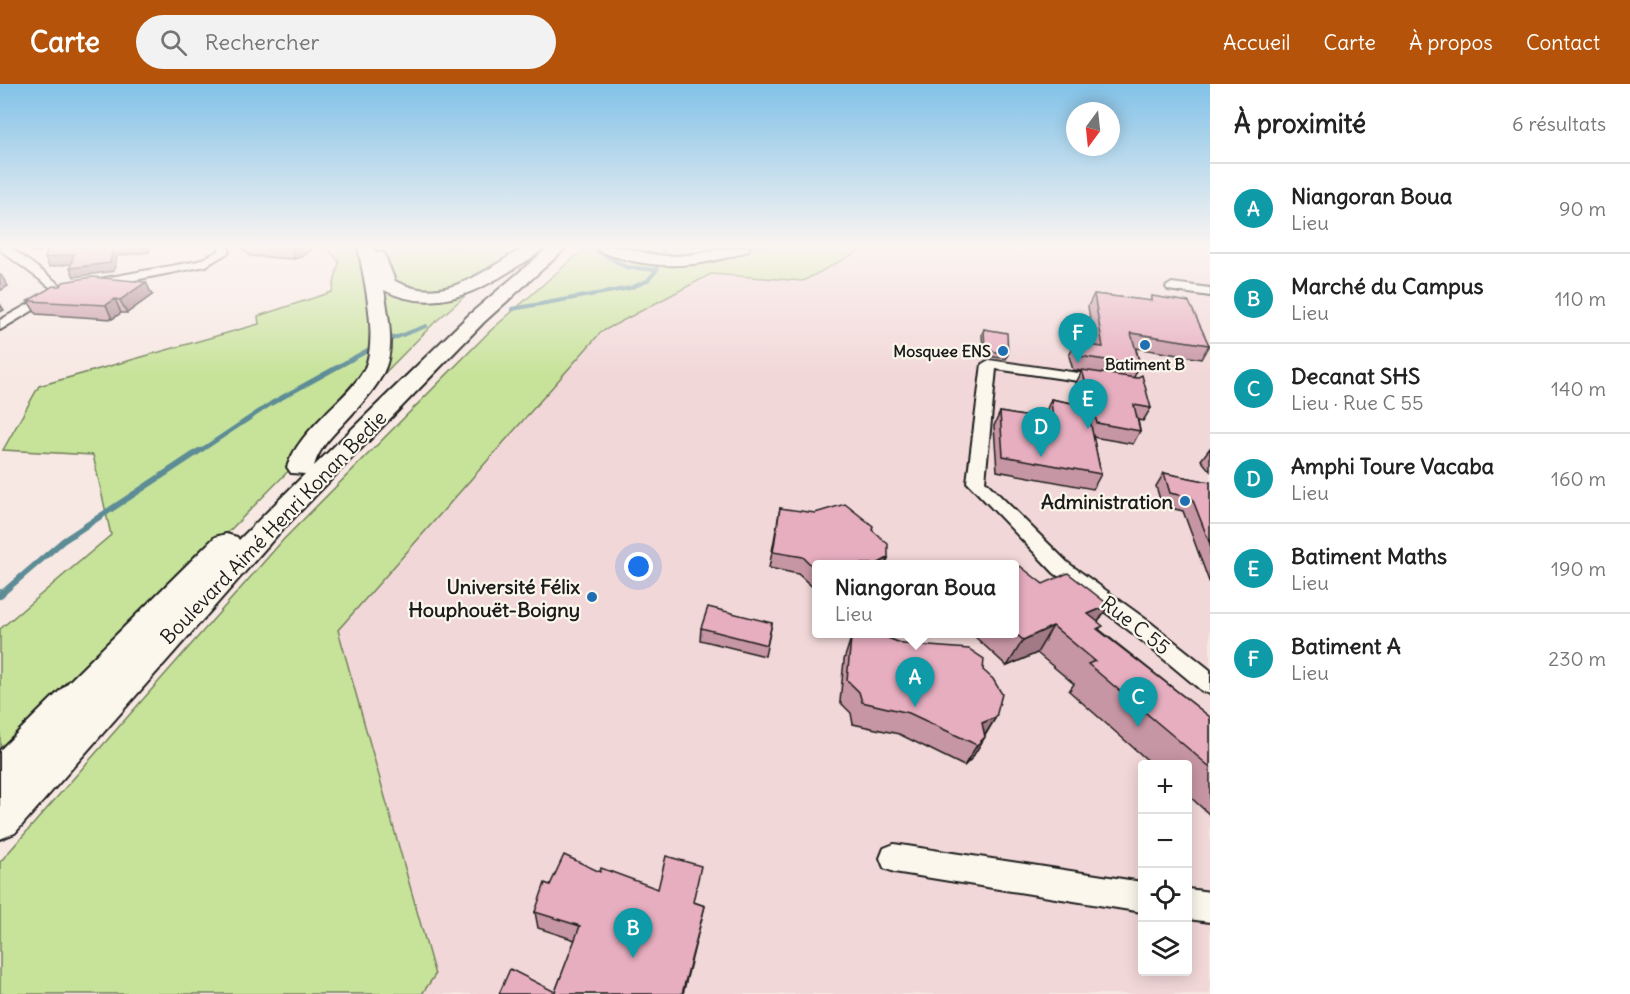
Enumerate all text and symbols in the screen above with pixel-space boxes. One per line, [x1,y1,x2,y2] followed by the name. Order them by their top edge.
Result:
[136,15,556,69] search box
[30,24,100,60] text: Carte
[157,26,190,59] icon: search
[205,28,320,56] text: Rechercher
[1223,29,1291,56] text: Accueil
[1324,29,1376,56] text: Carte
[1409,29,1493,56] text: À propos
[1526,29,1600,56] text: Contact
[1066,102,1120,156] north arrow
[1234,107,1366,140] text: À proximité
[1512,111,1606,136] text: 6 résultats
[1291,182,1452,210] text: Niangoran Boua
[1247,196,1260,221] text: A
[1559,196,1606,221] text: 90 m
[1291,210,1329,235] text: Lieu
[1291,272,1484,300] text: Marché du Campus
[1247,286,1260,311] text: B
[1555,286,1606,311] text: 110 m
[1291,300,1329,325] text: Lieu
[1058,314,1098,363] pin: F
[1138,338,1152,352] marker: Batiment B
[893,341,991,362] place label: Mosquee ENS
[996,344,1010,358] marker: Mosquee ENS
[1105,354,1186,374] place label: Batiment B
[1291,362,1420,390] text: Decanat SHS
[1247,376,1260,401] text: C
[1551,376,1606,401] text: 140 m
[1068,380,1108,429] pin: E
[1291,390,1423,415] text: Lieu · Rue C 55
[155,405,391,649] street label: Boulevard Aimé Henri Konan Bedie
[1022,408,1060,457] pin: D
[1291,452,1494,480] text: Amphi Toure Vacaba
[1246,466,1261,491] text: D
[1551,466,1606,491] text: 160 m
[1291,480,1329,505] text: Lieu
[1041,489,1173,514] place label: Administration
[1178,494,1192,508] marker: Administration
[1291,542,1447,570] text: Batiment Maths
[624,552,653,581] your location
[1248,556,1259,581] text: E
[1551,556,1606,581] text: 190 m
[812,560,1019,638] popup
[1291,570,1329,595] text: Lieu
[835,573,996,601] text: Niangoran Boua
[408,574,580,622] place label: Université Félix Houphouët-Boigny
[585,590,599,604] marker: Université Félix Houphouët-Boigny
[1097,590,1175,660] street label: Rue C 55
[835,601,873,626] text: Lieu
[1291,632,1401,660] text: Batiment A
[1248,646,1259,671] text: F
[1548,646,1606,671] text: 230 m
[896,658,934,707] pin: A
[1291,660,1329,685] text: Lieu
[1118,678,1158,727] pin: C
[1138,760,1192,976] map controls
[1138,760,1192,814] button: +
[1138,814,1192,868] button: −
[1138,868,1192,922] button: locate
[614,908,652,958] pin: B
[1138,922,1192,976] button: layers

